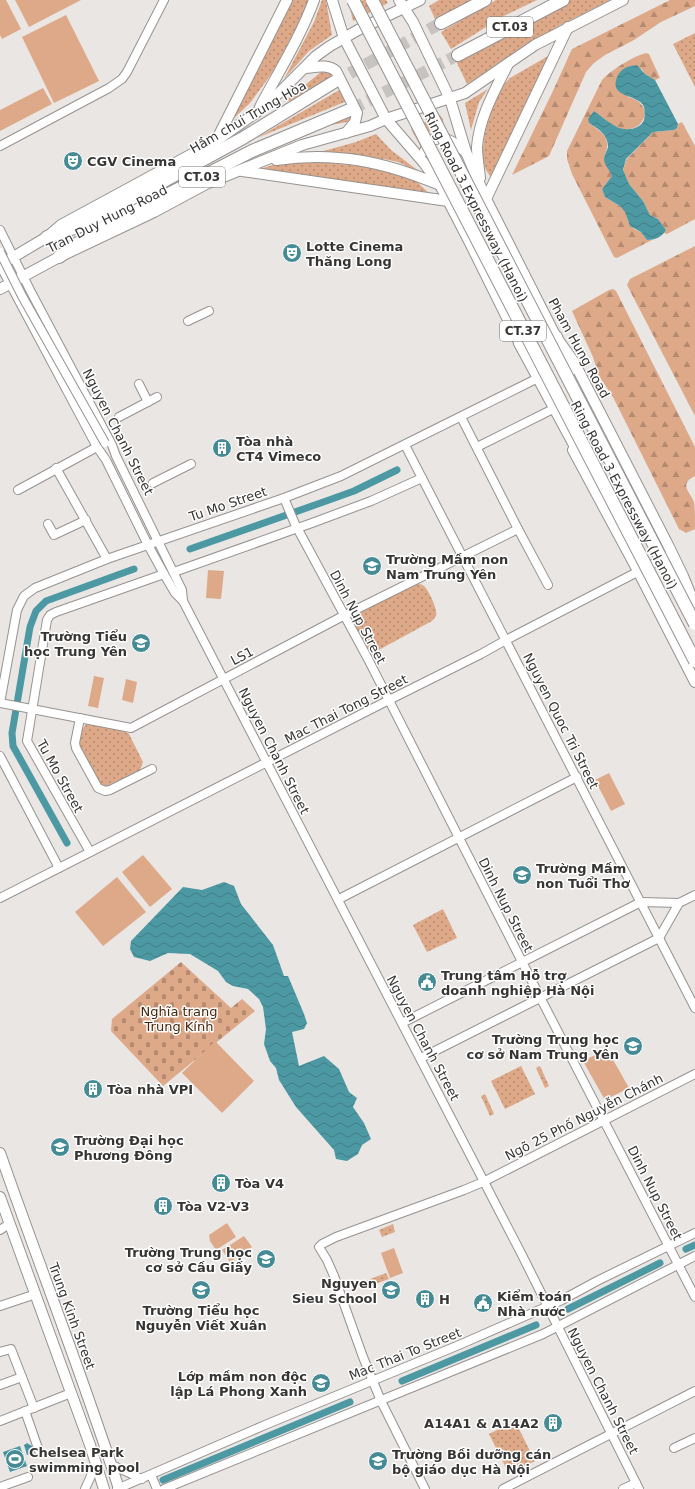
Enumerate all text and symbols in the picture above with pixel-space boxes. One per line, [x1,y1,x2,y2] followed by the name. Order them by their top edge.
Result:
[487,17,533,37] road number: CT.03
[187,78,309,156] street label: Hầm chui Trung Hòa
[421,109,531,305] street label: Ring Road 3 Expressway (Hanoi)
[62,150,84,172] theatre icon: CGV Cinema
[87,154,176,169] place label: CGV Cinema
[179,167,225,187] road number: CT.03
[43,182,170,256] street label: Tran Duy Hung Road
[306,239,403,269] place label: Lotte Cinema Thăng Long
[281,242,303,264] theatre icon: Lotte Cinema Thăng Long
[545,295,613,401] street label: Pham Hung Road
[500,321,546,341] road number: CT.37
[80,366,156,498] street label: Nguyen Chanh Street
[568,398,680,592] street label: Ring Road 3 Expressway (Hanoi)
[236,434,321,464] place label: Tòa nhà CT4 Vimeco
[211,437,233,459] building icon: Tòa nhà CT4 Vimeco
[186,484,269,525] street label: Tu Mo Street
[386,552,508,582] place label: Trường Mầm non Nam Trung Yên
[361,555,383,577] school or university icon: Trường Mầm non Nam Trung Yên
[327,568,389,666] street label: Dinh Nup Street
[24,629,127,659] place label: Trường Tiểu học Trung Yên
[130,632,152,654] school or university icon: Trường Tiểu học Trung Yên
[228,644,256,668] street label: LS1
[520,650,602,792] street label: Nguyen Quoc Tri Street
[282,671,410,747] street label: Mac Thai Tong Street
[236,685,312,817] street label: Nguyen Chanh Street
[33,736,86,815] street label: Tu Mo Street
[476,855,536,955] street label: Dinh Nup Street
[536,861,631,891] place label: Trường Mầm non Tuổi Thơ
[511,864,533,886] school or university icon: Trường Mầm non Tuổi Thơ
[441,968,594,998] place label: Trung tâm Hỗ trợ doanh nghiệp Hà Nội
[416,971,438,993] public building icon: Trung tâm Hỗ trợ doanh nghiệp Hà Nội
[384,973,462,1103] street label: Nguyen Chanh Street
[141,1004,217,1034] park label: Nghĩa trang Trung Kính
[466,1032,619,1062] place label: Trường Trung học cơ sở Nam Trung Yên
[622,1035,644,1057] school or university icon: Trường Trung học cơ sở Nam Trung Yên
[503,1071,665,1163] street label: Ngõ 25 Phố Nguyễn Chánh
[82,1078,104,1100] building icon: Tòa nhà VPI
[107,1082,193,1097] place label: Tòa nhà VPI
[74,1133,184,1163] place label: Trường Đại học Phương Đông
[49,1136,71,1158] school or university icon: Trường Đại học Phương Đông
[625,1143,685,1243] street label: Dinh Nup Street
[210,1172,232,1194] building icon: Tòa V4
[235,1176,284,1191] place label: Tòa V4
[152,1195,174,1217] building icon: Tòa V2-V3
[177,1199,250,1214] place label: Tòa V2-V3
[125,1245,253,1275] place label: Trường Trung học cơ sở Cầu Giấy
[255,1248,277,1270] school or university icon: Trường Trung học cơ sở Cầu Giấy
[45,1260,98,1371] street label: Trung Kinh Street
[292,1276,377,1306] place label: Nguyen Sieu School
[190,1279,212,1301] school or university icon: Trường Tiểu học Nguyễn Viết Xuân
[380,1279,402,1301] school or university icon: Nguyen Sieu School
[414,1288,436,1310] building icon: H
[497,1289,572,1319] place label: Kiểm toán Nhà nước
[439,1292,450,1307] place label: H
[472,1292,494,1314] public building icon: Kiểm toán Nhà nước
[135,1303,267,1333] place label: Trường Tiểu học Nguyễn Viết Xuân
[347,1325,463,1383] street label: Mac Thai To Street
[565,1325,641,1457] street label: Nguyen Chanh Street
[170,1369,307,1399] place label: Lớp mầm non độc lập Lá Phong Xanh
[310,1372,332,1394] school or university icon: Lớp mầm non độc lập Lá Phong Xanh
[542,1412,564,1434] building icon: A14A1 & A14A2
[424,1416,539,1431] place label: A14A1 & A14A2
[29,1445,139,1475] place label: Chelsea Park swimming pool
[392,1447,551,1477] place label: Trường Bồi dưỡng cán bộ giáo dục Hà Nội
[4,1448,26,1470] sports icon: Chelsea Park swimming pool
[367,1450,389,1472] school or university icon: Trường Bồi dưỡng cán bộ giáo dục Hà Nội

